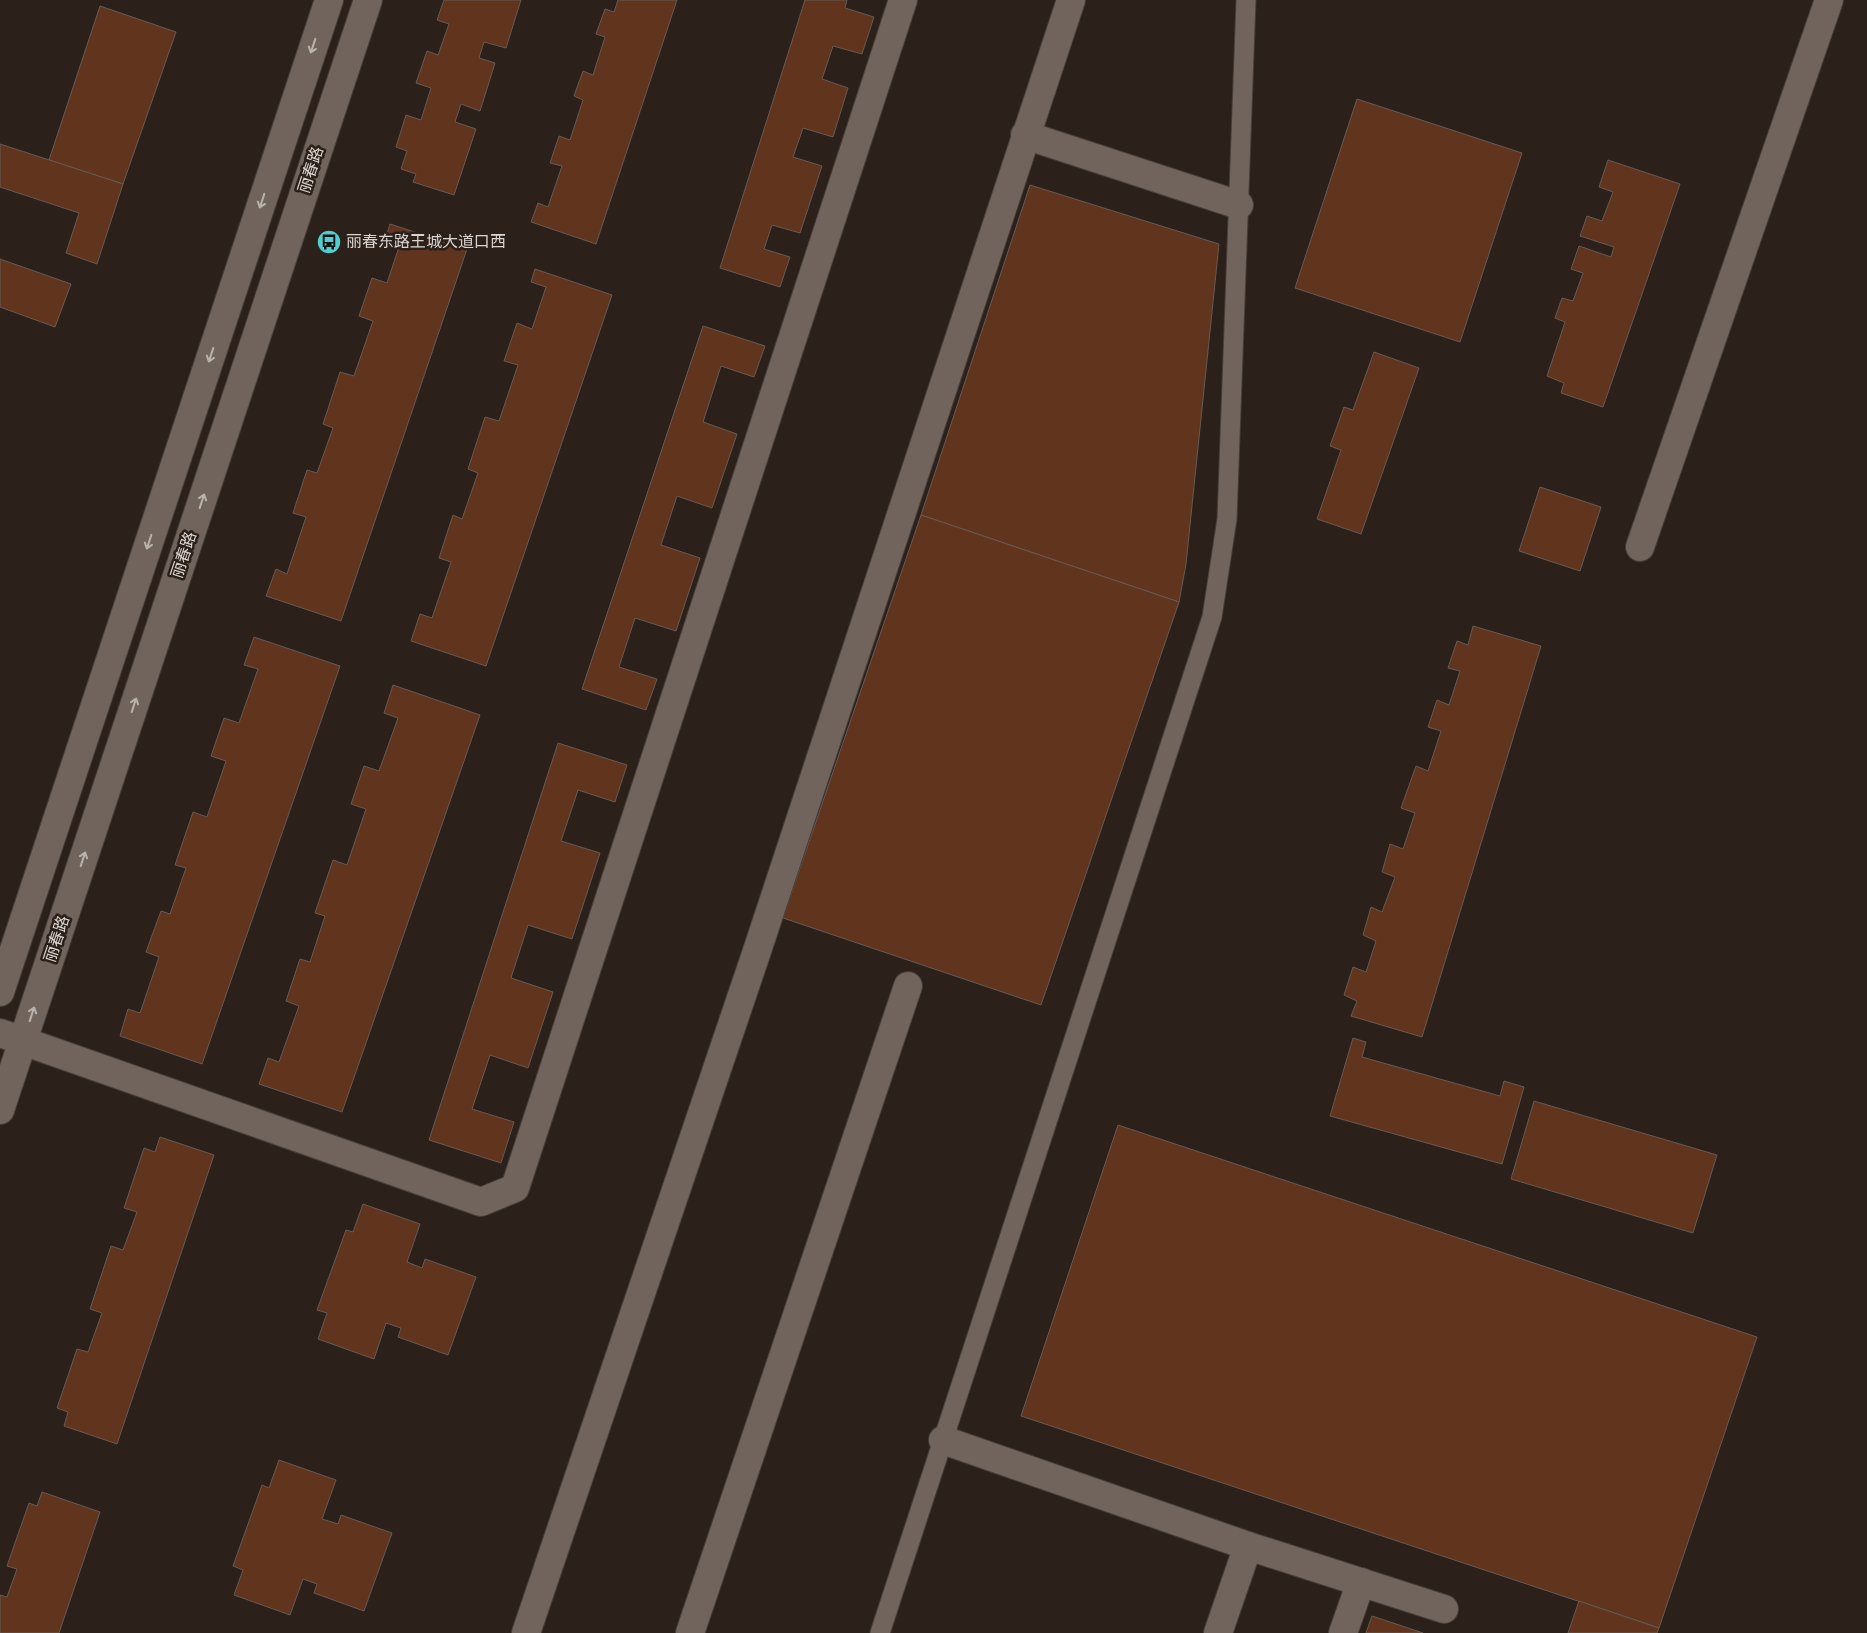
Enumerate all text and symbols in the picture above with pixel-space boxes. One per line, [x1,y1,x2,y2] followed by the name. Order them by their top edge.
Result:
[308,38,318,54] one-way arrow
[293,144,329,196] street label: 丽春路
[257,192,267,208] one-way arrow
[316,229,342,255] bus stop icon: 丽春东路王城大道口西
[346,231,506,253] place label: 丽春东路王城大道口西
[206,346,215,362] one-way arrow
[198,494,207,509] one-way arrow
[166,529,202,581] street label: 丽春路
[144,534,153,550] one-way arrow
[130,697,140,713] one-way arrow
[79,852,88,868] one-way arrow
[39,913,75,965] street label: 丽春路
[28,1006,37,1022] one-way arrow

